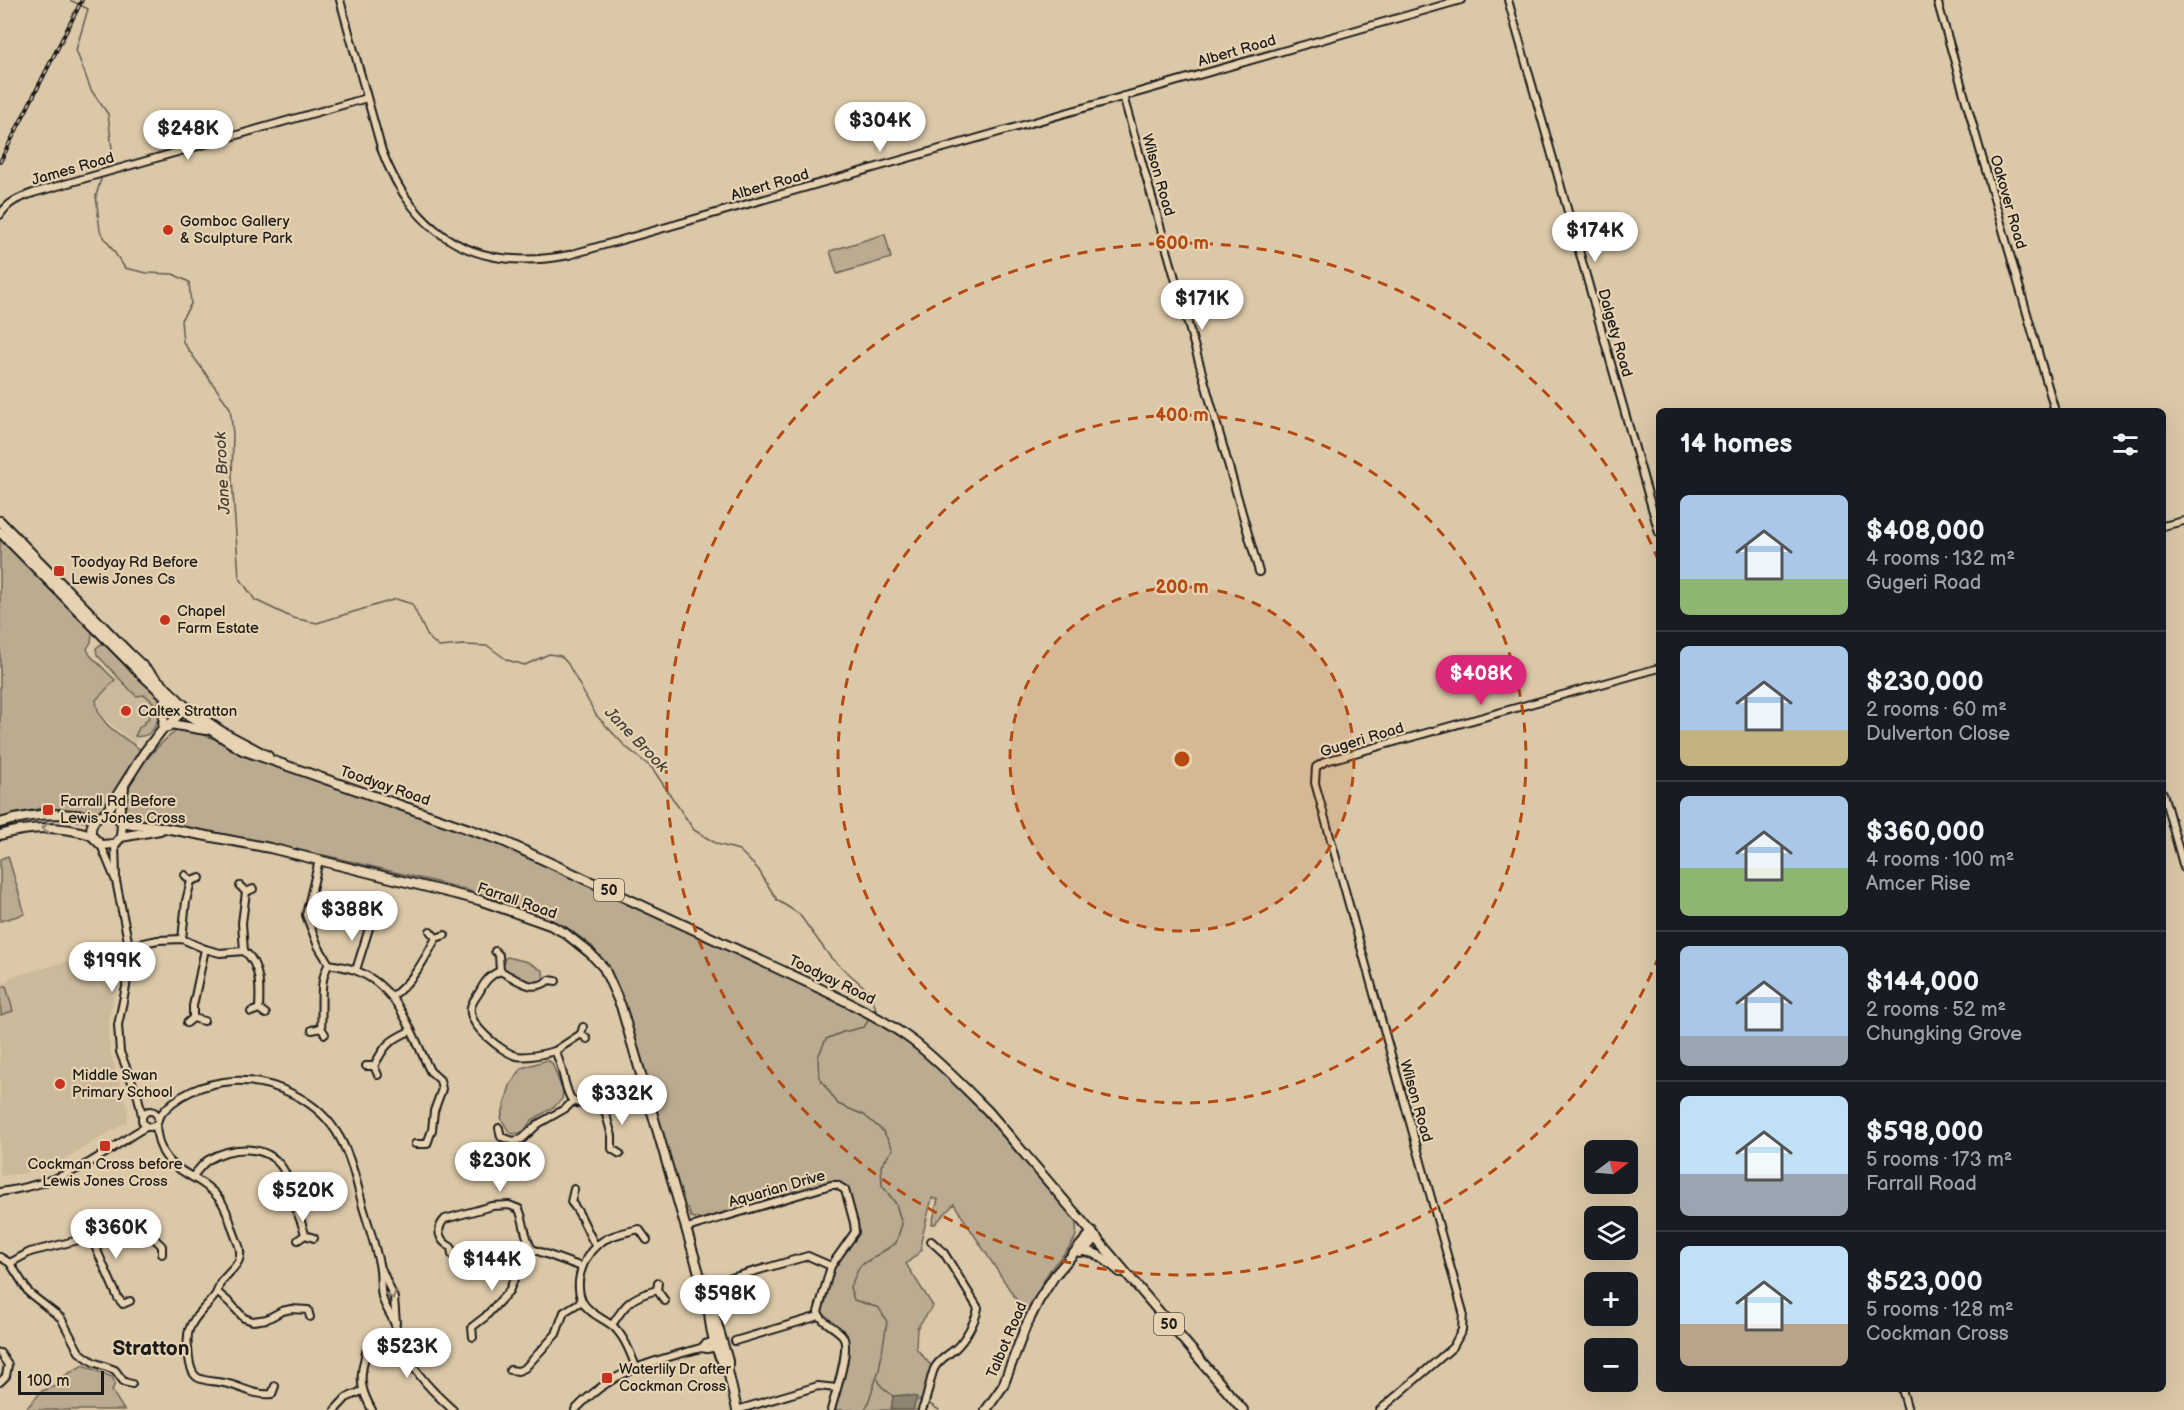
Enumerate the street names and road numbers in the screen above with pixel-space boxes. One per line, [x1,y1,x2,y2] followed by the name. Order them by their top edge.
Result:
[1196,31,1278,71] street label: Albert Road
[1137,132,1179,218] street label: Wilson Road
[29,148,117,190] street label: James Road
[1986,153,2030,251] street label: Oakover Road
[729,165,811,205] street label: Albert Road
[1593,287,1637,379] street label: Dalgety Road
[1318,718,1406,762] street label: Gugeri Road
[337,762,433,810] street label: Toodyay Road
[475,879,559,923] street label: Farrall Road
[594,879,624,901] road number: 50
[786,951,878,1009] street label: Toodyay Road
[1395,1058,1437,1144] street label: Wilson Road
[726,1166,828,1212] street label: Aquarian Drive
[982,1299,1032,1381] street label: Talbot Road
[1154,1313,1184,1335] road number: 50

